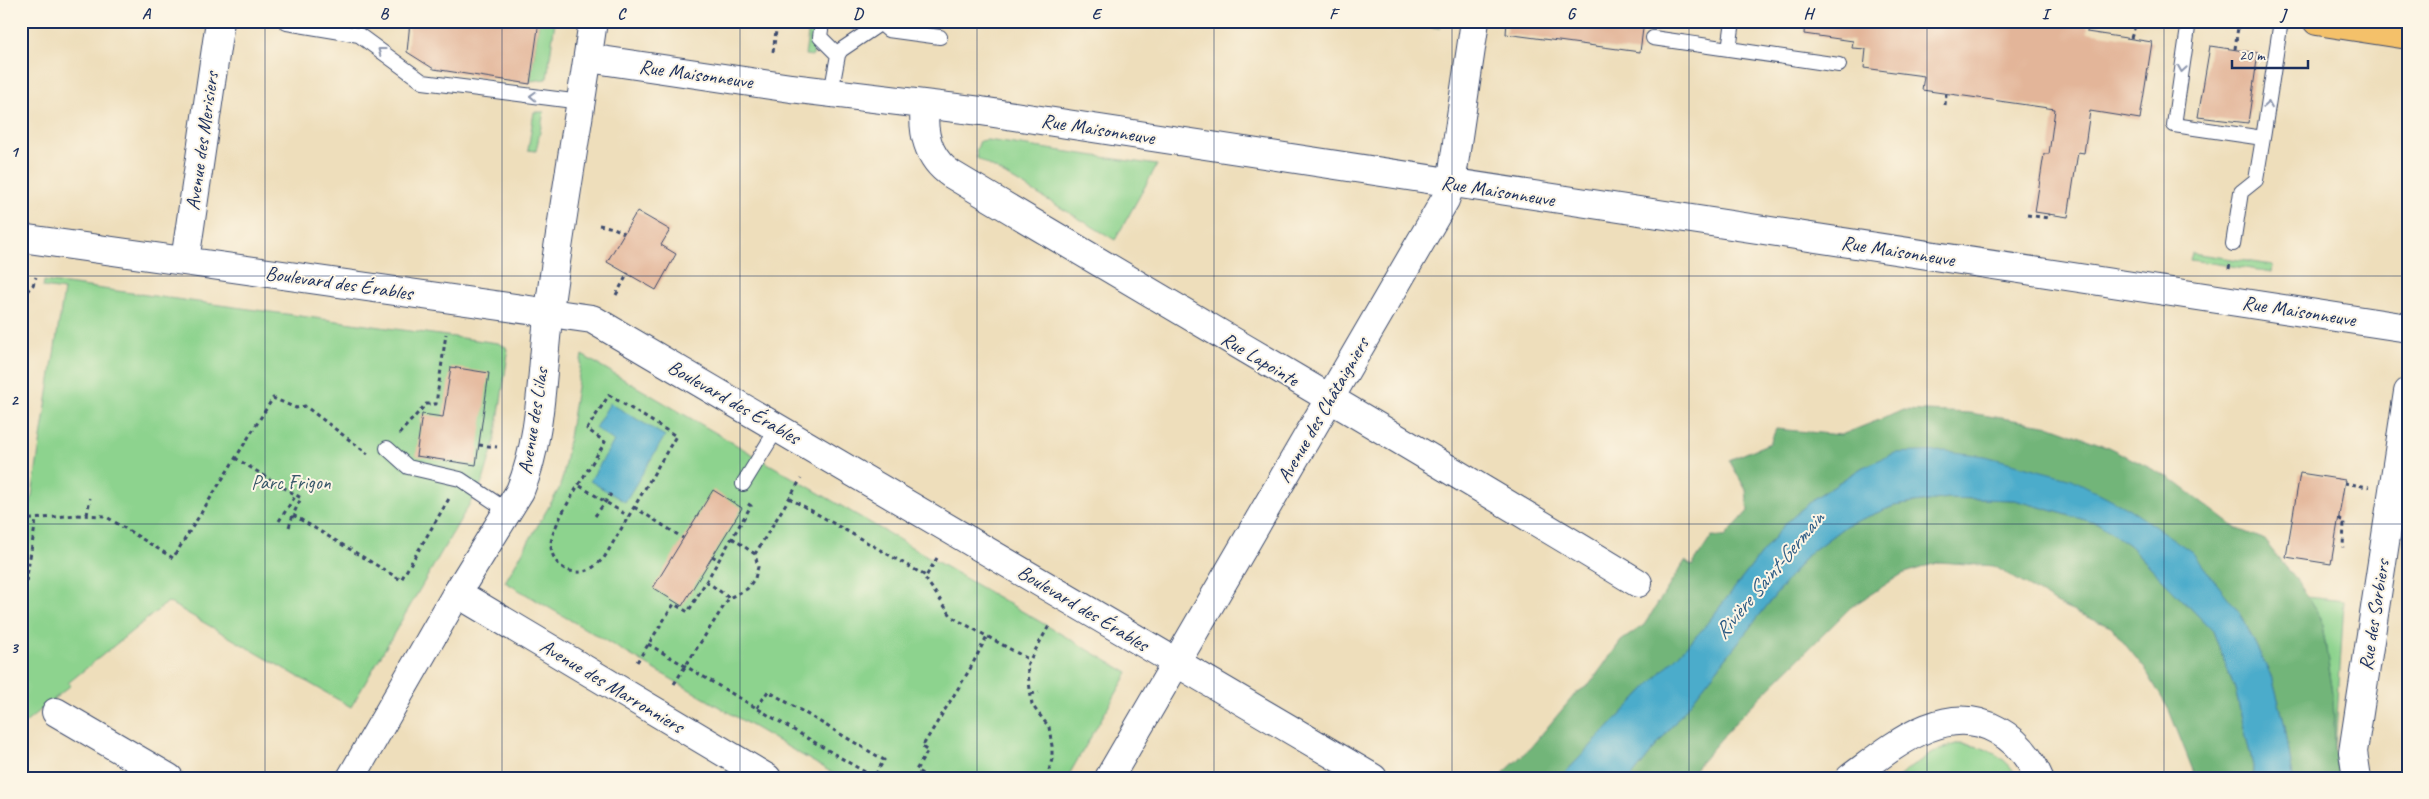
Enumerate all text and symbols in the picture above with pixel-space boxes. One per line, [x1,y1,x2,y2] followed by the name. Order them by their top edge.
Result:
[142,4,152,24] text: A
[380,4,390,24] text: B
[617,4,627,24] text: C
[853,4,864,24] text: D
[1092,4,1103,24] text: E
[1329,4,1340,24] text: F
[1567,4,1577,24] text: G
[1803,4,1815,24] text: H
[2042,4,2052,24] text: I
[2279,4,2288,24] text: J
[2232,38,2308,70] scale bar
[2239,46,2266,65] text: 20 m
[378,49,387,57] one-way arrow
[638,54,756,95] street label: Rue Maisonneuve
[2178,65,2188,74] one-way arrow
[180,68,224,212] street label: Avenue des Merisiers
[528,91,536,102] one-way arrow
[2263,101,2273,110] one-way arrow
[1040,108,1158,151] street label: Rue Maisonneuve
[10,142,19,162] text: 1
[1440,170,1558,213] street label: Rue Maisonneuve
[1840,230,1958,273] street label: Rue Maisonneuve
[264,260,416,306] street label: Boulevard des Érables
[2241,290,2359,333] street label: Rue Maisonneuve
[1217,326,1305,393] street label: Rue Lapointe
[1271,331,1376,487] street label: Avenue des Châtaigniers
[664,354,806,451] street label: Boulevard des Érables
[512,364,554,476] street label: Avenue des Lilas
[10,390,19,410] text: 2
[251,470,332,495] park label: Parc Frigon
[1708,504,1831,644] water label: Rivière Saint-Germain
[2353,556,2395,672] street label: Rue des Sorbiers
[1013,559,1155,658] street label: Boulevard des Érables
[536,633,690,740] street label: Avenue des Marronniers
[10,638,19,658] text: 3

